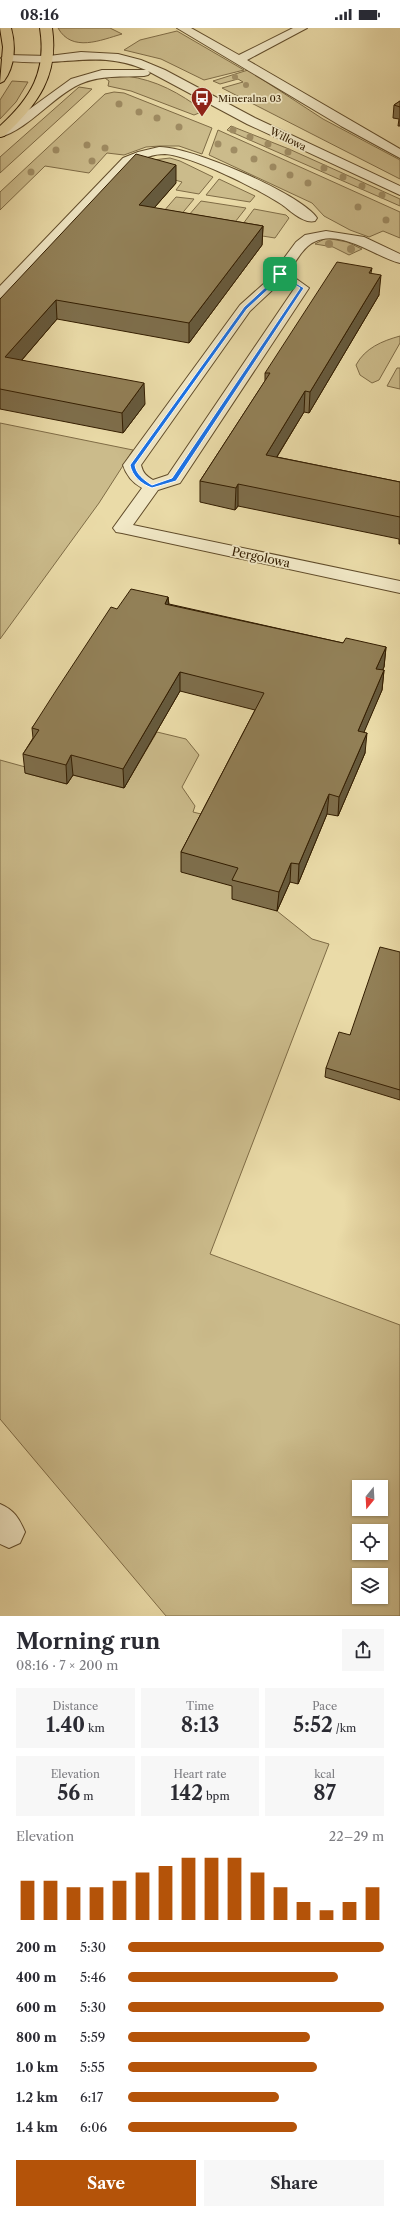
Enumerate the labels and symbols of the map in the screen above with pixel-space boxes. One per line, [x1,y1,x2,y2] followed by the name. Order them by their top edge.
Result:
[189,85,215,118] bus stop icon: Mineralna 03
[218,92,281,105] place label: Mineralna 03
[267,124,309,154] street label: Willowa
[263,257,297,291] pin
[230,543,292,571] street label: Pergolowa
[352,1480,388,1516] north arrow

